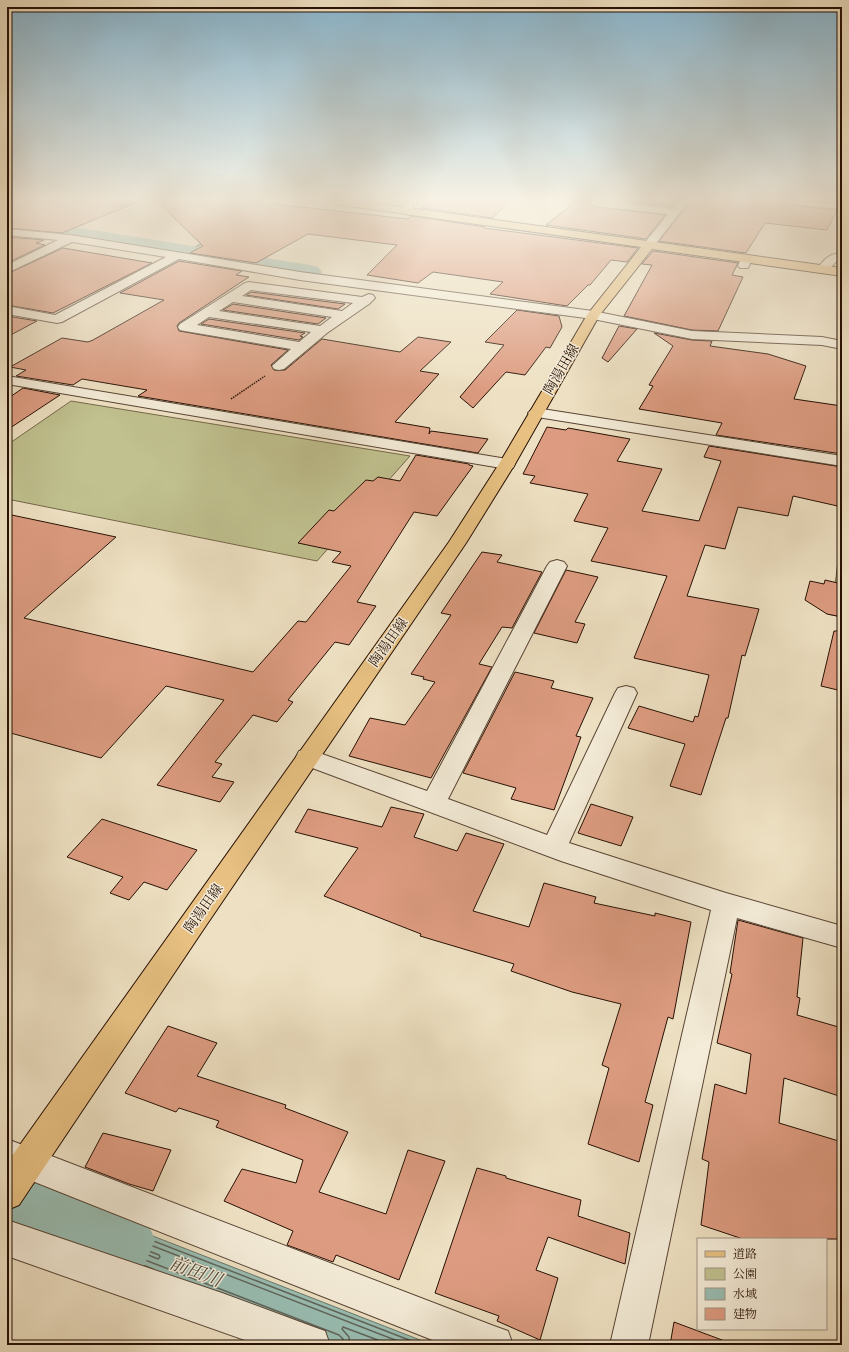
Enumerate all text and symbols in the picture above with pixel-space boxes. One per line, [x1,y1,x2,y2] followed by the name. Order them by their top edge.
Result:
[539,340,583,398] street label: 陶湯田線
[365,614,411,670] street label: 陶湯田線
[180,880,226,936] street label: 陶湯田線
[697,1238,827,1330] legend
[733,1246,757,1262] text: 道路
[167,1251,227,1292] water label: 前田川
[733,1266,757,1282] text: 公園
[733,1286,757,1302] text: 水域
[733,1306,757,1322] text: 建物

